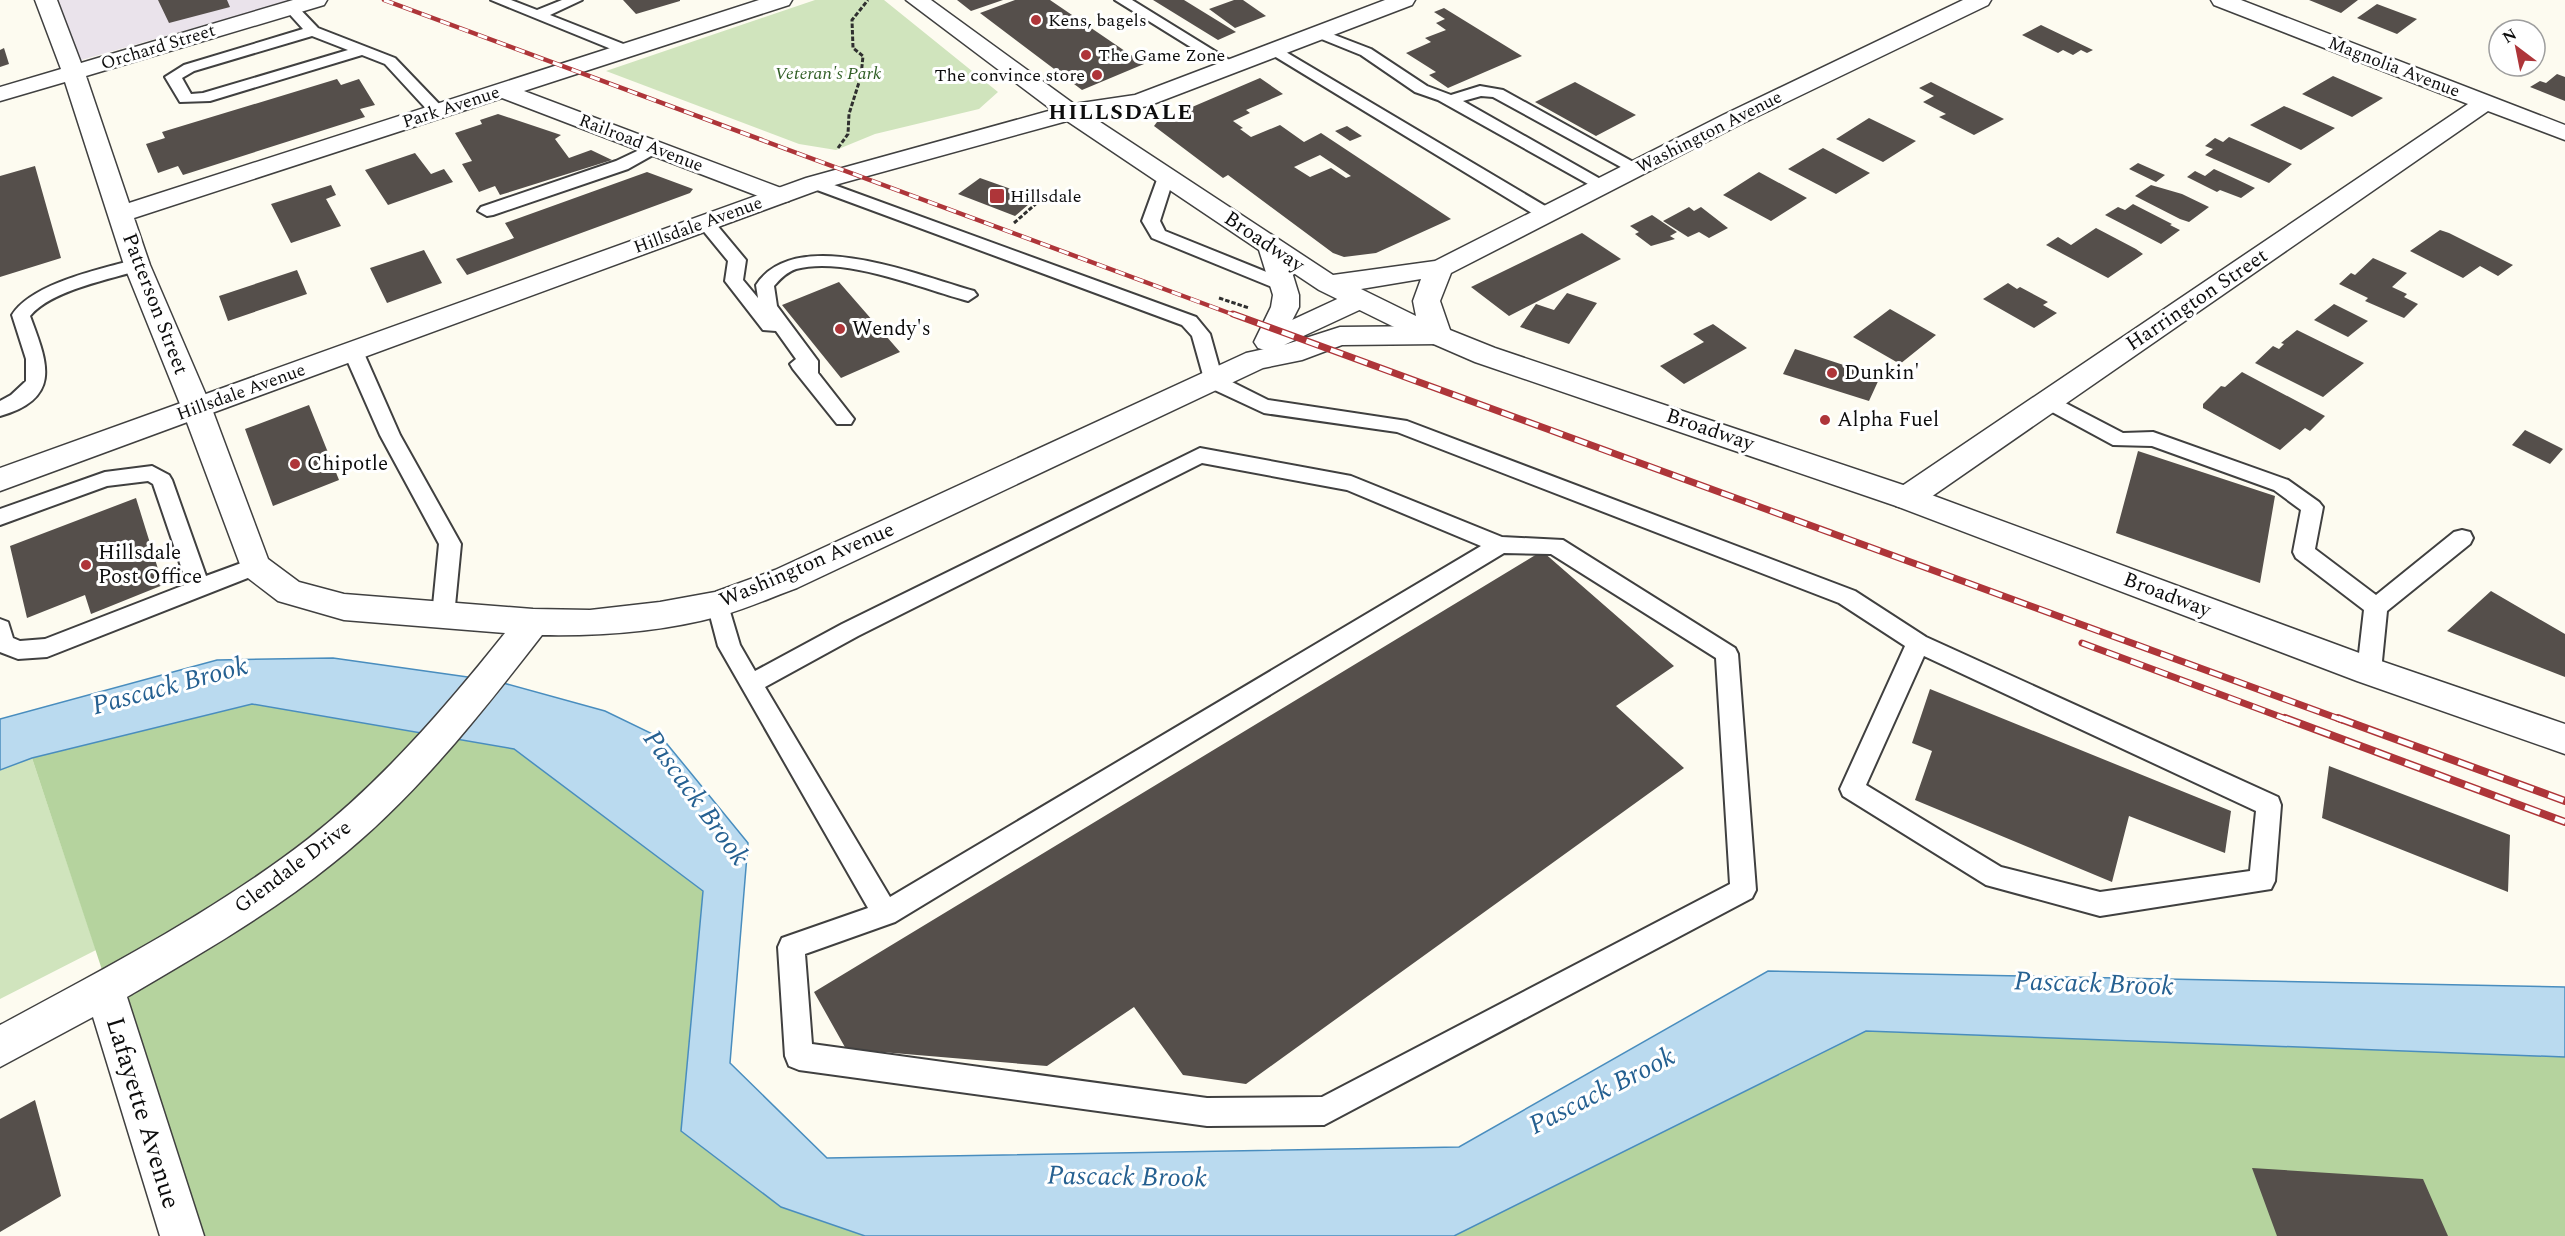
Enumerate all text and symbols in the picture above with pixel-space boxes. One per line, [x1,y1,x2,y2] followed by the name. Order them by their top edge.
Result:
[1048,7,1147,34] place label: Kens, bagels
[1029,13,1043,27] marker: Kens, bagels
[97,17,219,77] street label: Orchard Street
[2487,18,2547,78] north arrow
[2498,22,2521,50] text: N
[2324,29,2464,105] street label: Magnolia Avenue
[1098,42,1225,69] place label: The Game Zone
[1079,48,1093,62] marker: The Game Zone
[775,60,882,87] park label: Veteran's Park
[934,62,1085,89] place label: The convince store
[1090,68,1104,82] marker: The convince store
[399,79,503,135] street label: Park Avenue
[1631,84,1787,180] street label: Washington Avenue
[1048,96,1194,129] district label: HILLSDALE
[575,107,707,179] street label: Railroad Avenue
[1010,183,1081,210] place label: Hillsdale
[988,187,1006,205] marker: Hillsdale
[630,189,766,261] street label: Hillsdale Avenue
[1217,203,1312,281] street label: Broadway
[113,228,197,380] street label: Patterson Street
[2119,240,2275,360] street label: Harrington Street
[852,313,931,345] place label: Wendy's
[833,322,847,336] marker: Wendy's
[173,356,309,428] street label: Hillsdale Avenue
[1844,357,1920,389] place label: Dunkin'
[1825,366,1839,380] marker: Dunkin'
[1661,400,1759,460] street label: Broadway
[1837,404,1939,436] place label: Alpha Fuel
[1818,413,1832,427] marker: Alpha Fuel
[307,448,388,480] place label: Chipotle
[288,457,302,471] marker: Chipotle
[715,514,899,616] street label: Washington Avenue
[98,537,202,593] place label: Hillsdale Post Office
[79,558,93,572] marker: Hillsdale Post Office
[2118,564,2216,627] street label: Broadway
[87,645,253,727] water label: Pascack Brook
[632,721,760,875] water label: Pascack Brook
[228,812,358,922] street label: Glendale Drive
[2013,960,2175,1008] water label: Pascack Brook
[95,1012,191,1214] street label: Lafayette Avenue
[1521,1036,1683,1146] water label: Pascack Brook
[1047,1155,1208,1199] water label: Pascack Brook

